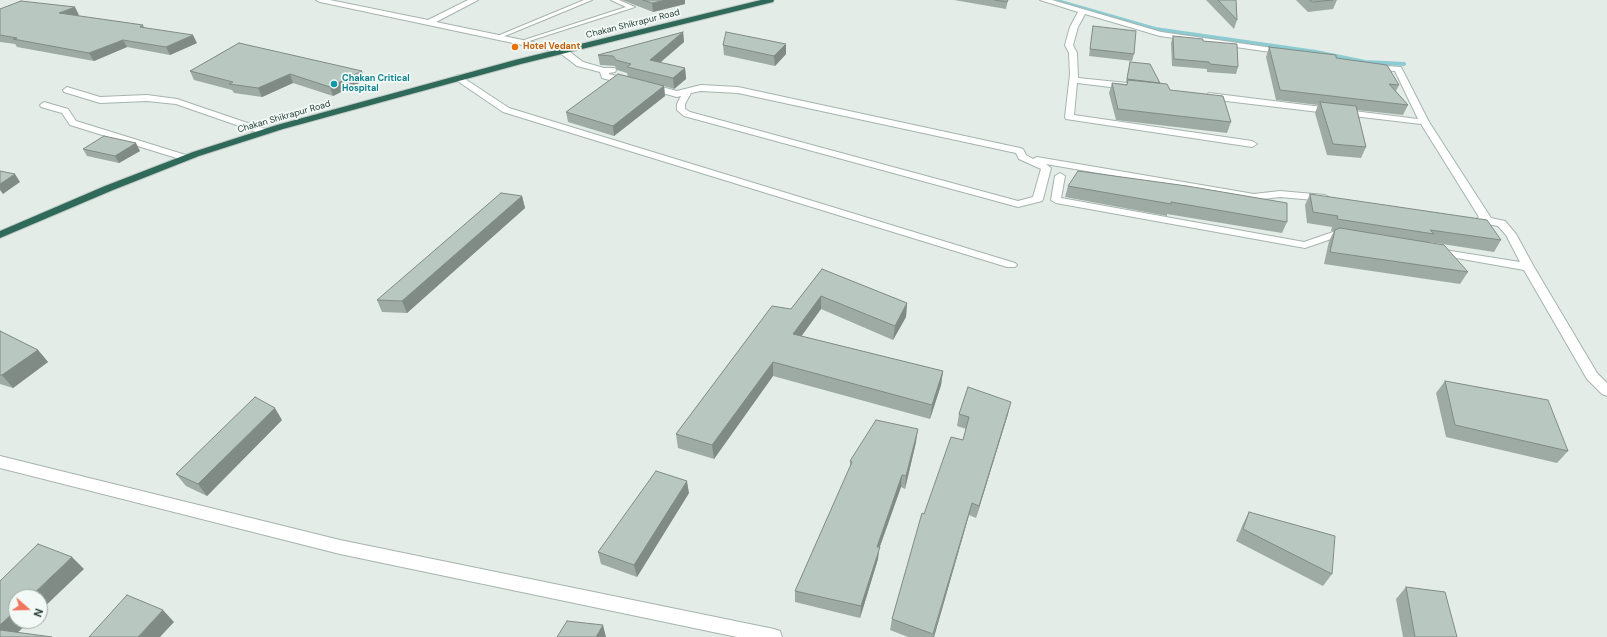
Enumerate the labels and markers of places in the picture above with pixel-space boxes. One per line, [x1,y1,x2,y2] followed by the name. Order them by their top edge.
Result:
[510,42,520,52] marker: Hotel Vedant
[523,42,580,52] place label: Hotel Vedant
[342,74,410,95] place label: Chakan Critical Hospital
[329,79,339,89] marker: Chakan Critical Hospital

